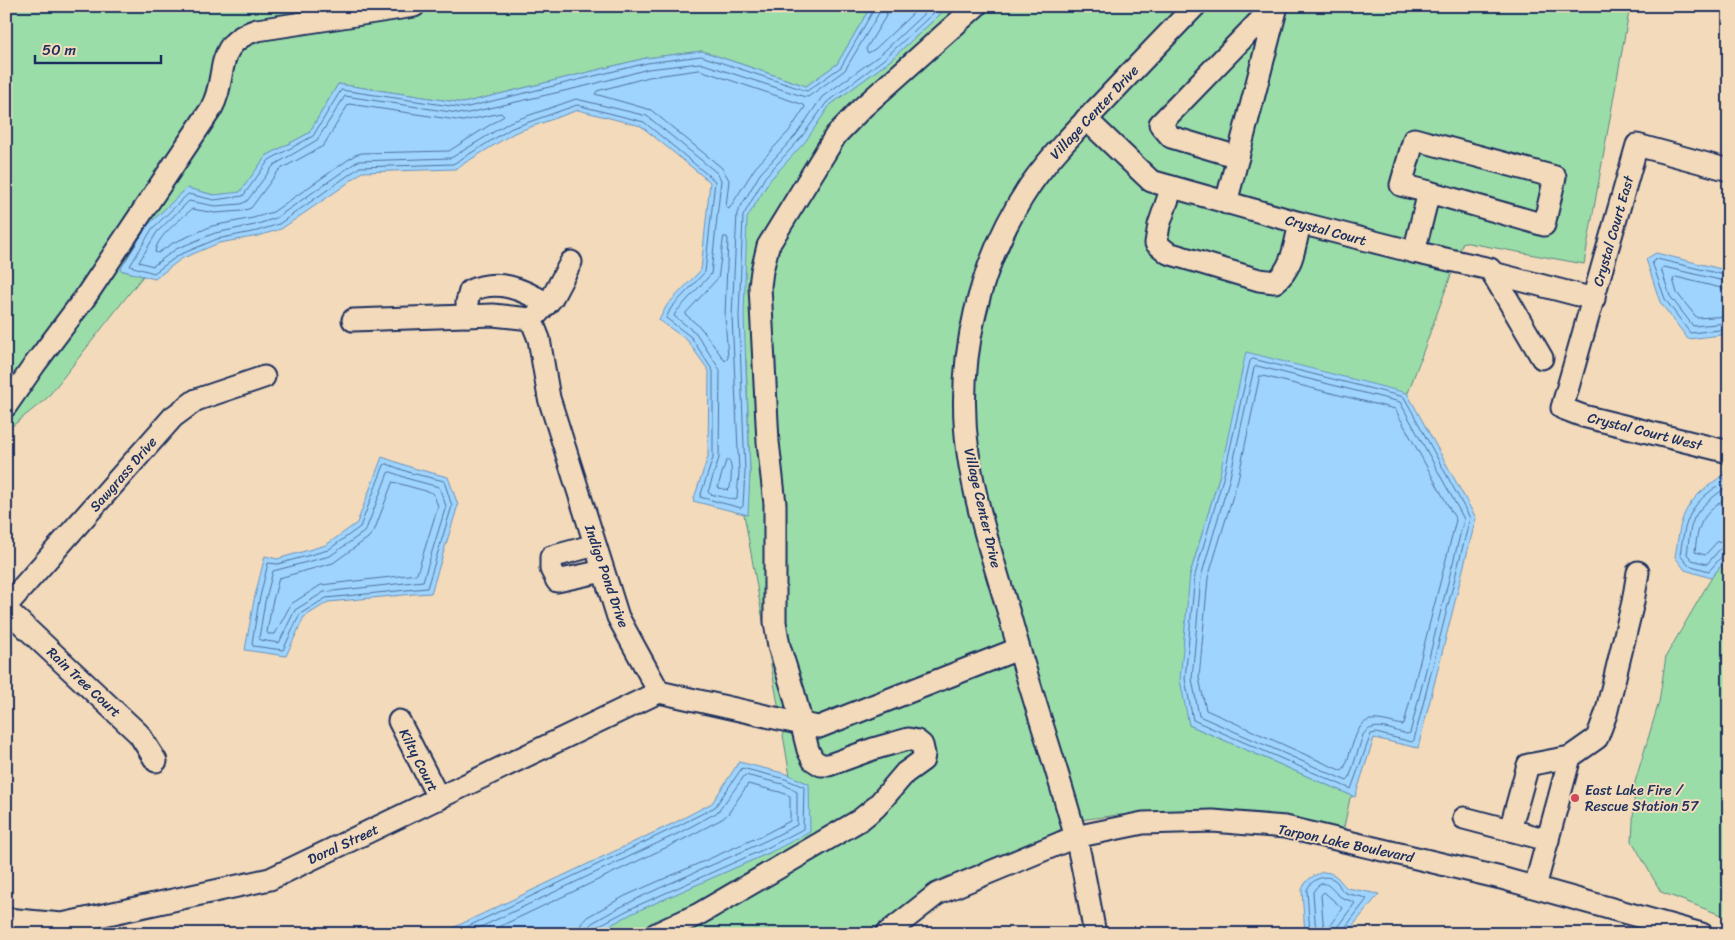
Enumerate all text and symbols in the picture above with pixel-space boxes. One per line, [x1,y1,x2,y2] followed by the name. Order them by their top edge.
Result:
[35,32,161,64] scale bar
[42,37,77,63] text: 50 m
[1043,59,1145,166] street label: Village Center Drive
[1586,172,1642,289] street label: Crystal Court East
[1282,208,1369,253] street label: Crystal Court
[1585,405,1706,458] street label: Crystal Court West
[83,431,163,518] street label: Sawgrass Drive
[957,446,1008,571] street label: Village Center Drive
[577,520,636,631] street label: Indigo Pond Drive
[40,641,127,724] street label: Rain Tree Court
[392,724,445,796] street label: Kilty Court
[1585,778,1699,819] place label: East Lake Fire / Rescue Station 57
[1569,792,1581,804] marker: East Lake Fire / Rescue Station 57
[303,817,383,872] street label: Doral Street
[1276,817,1418,870] street label: Tarpon Lake Boulevard

